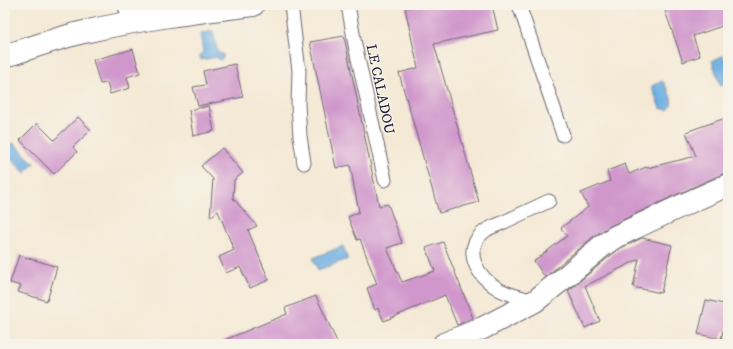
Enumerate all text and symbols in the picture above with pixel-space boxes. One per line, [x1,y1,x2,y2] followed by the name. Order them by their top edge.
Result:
[362,43,398,136] street label: LE CALADOU

